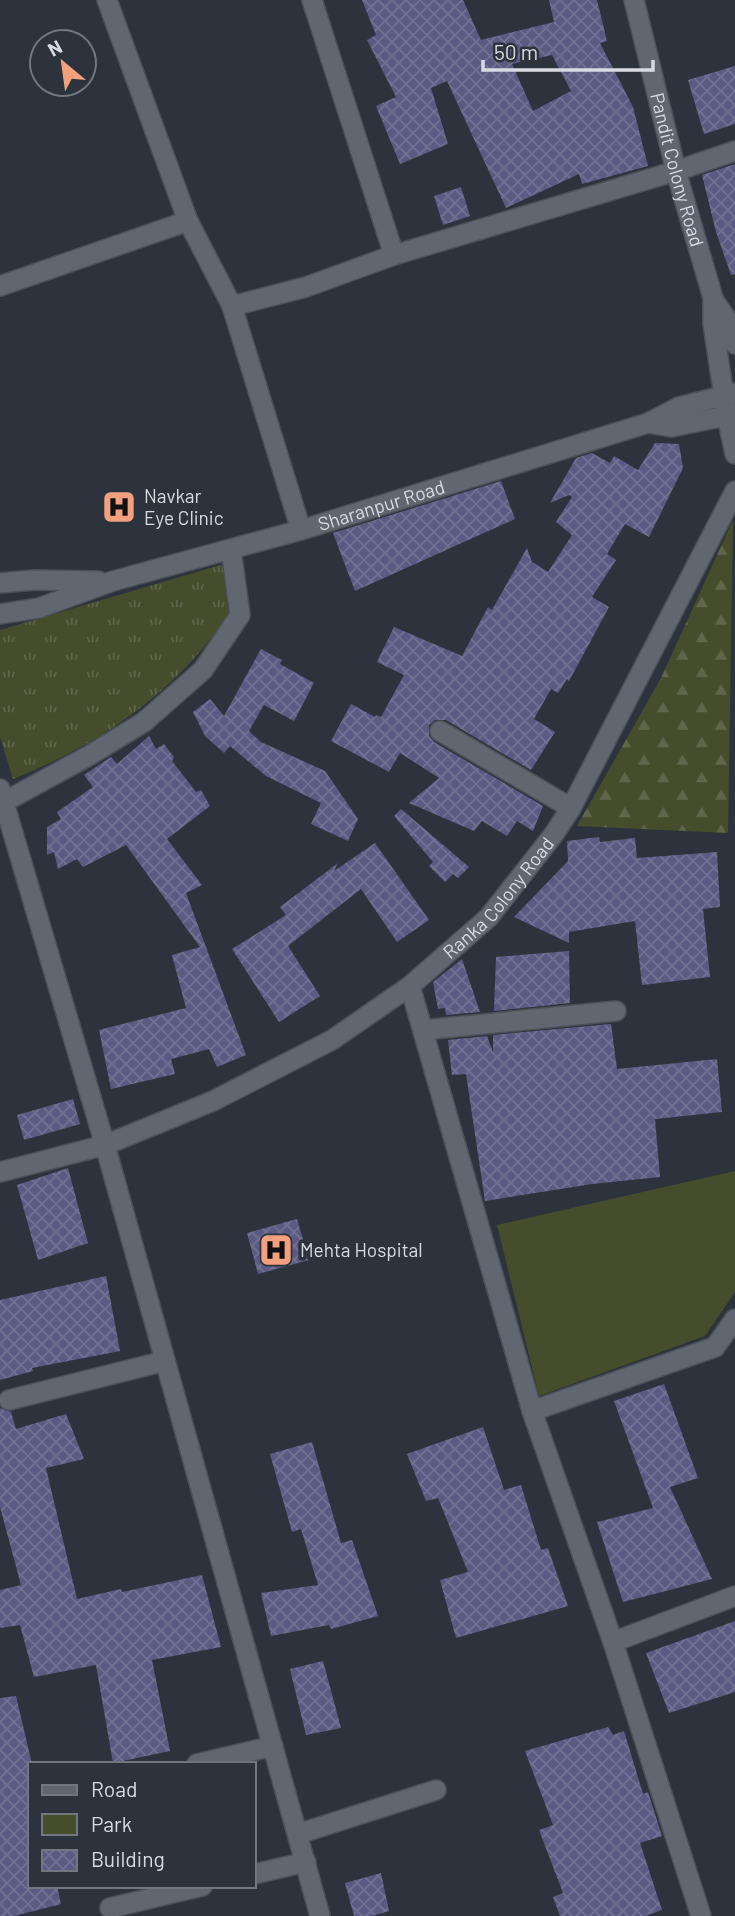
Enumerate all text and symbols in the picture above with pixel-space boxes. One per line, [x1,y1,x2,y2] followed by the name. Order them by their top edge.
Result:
[28,28,98,98] north arrow
[483,28,653,72] scale bar
[43,35,66,61] text: N
[494,39,538,64] text: 50 m
[646,90,709,249] street label: Pandit Colony Road
[315,474,447,535] street label: Sharanpur Road
[144,484,224,529] place label: Navkar Eye Clinic
[100,488,138,526] hospital icon: Navkar Eye Clinic
[438,832,558,963] street label: Ranka Colony Road
[257,1231,295,1269] hospital icon: Mehta Hospital
[300,1238,423,1261] place label: Mehta Hospital
[28,1762,256,1888] legend
[91,1776,137,1801] text: Road
[91,1811,132,1836] text: Park
[91,1846,165,1871] text: Building

